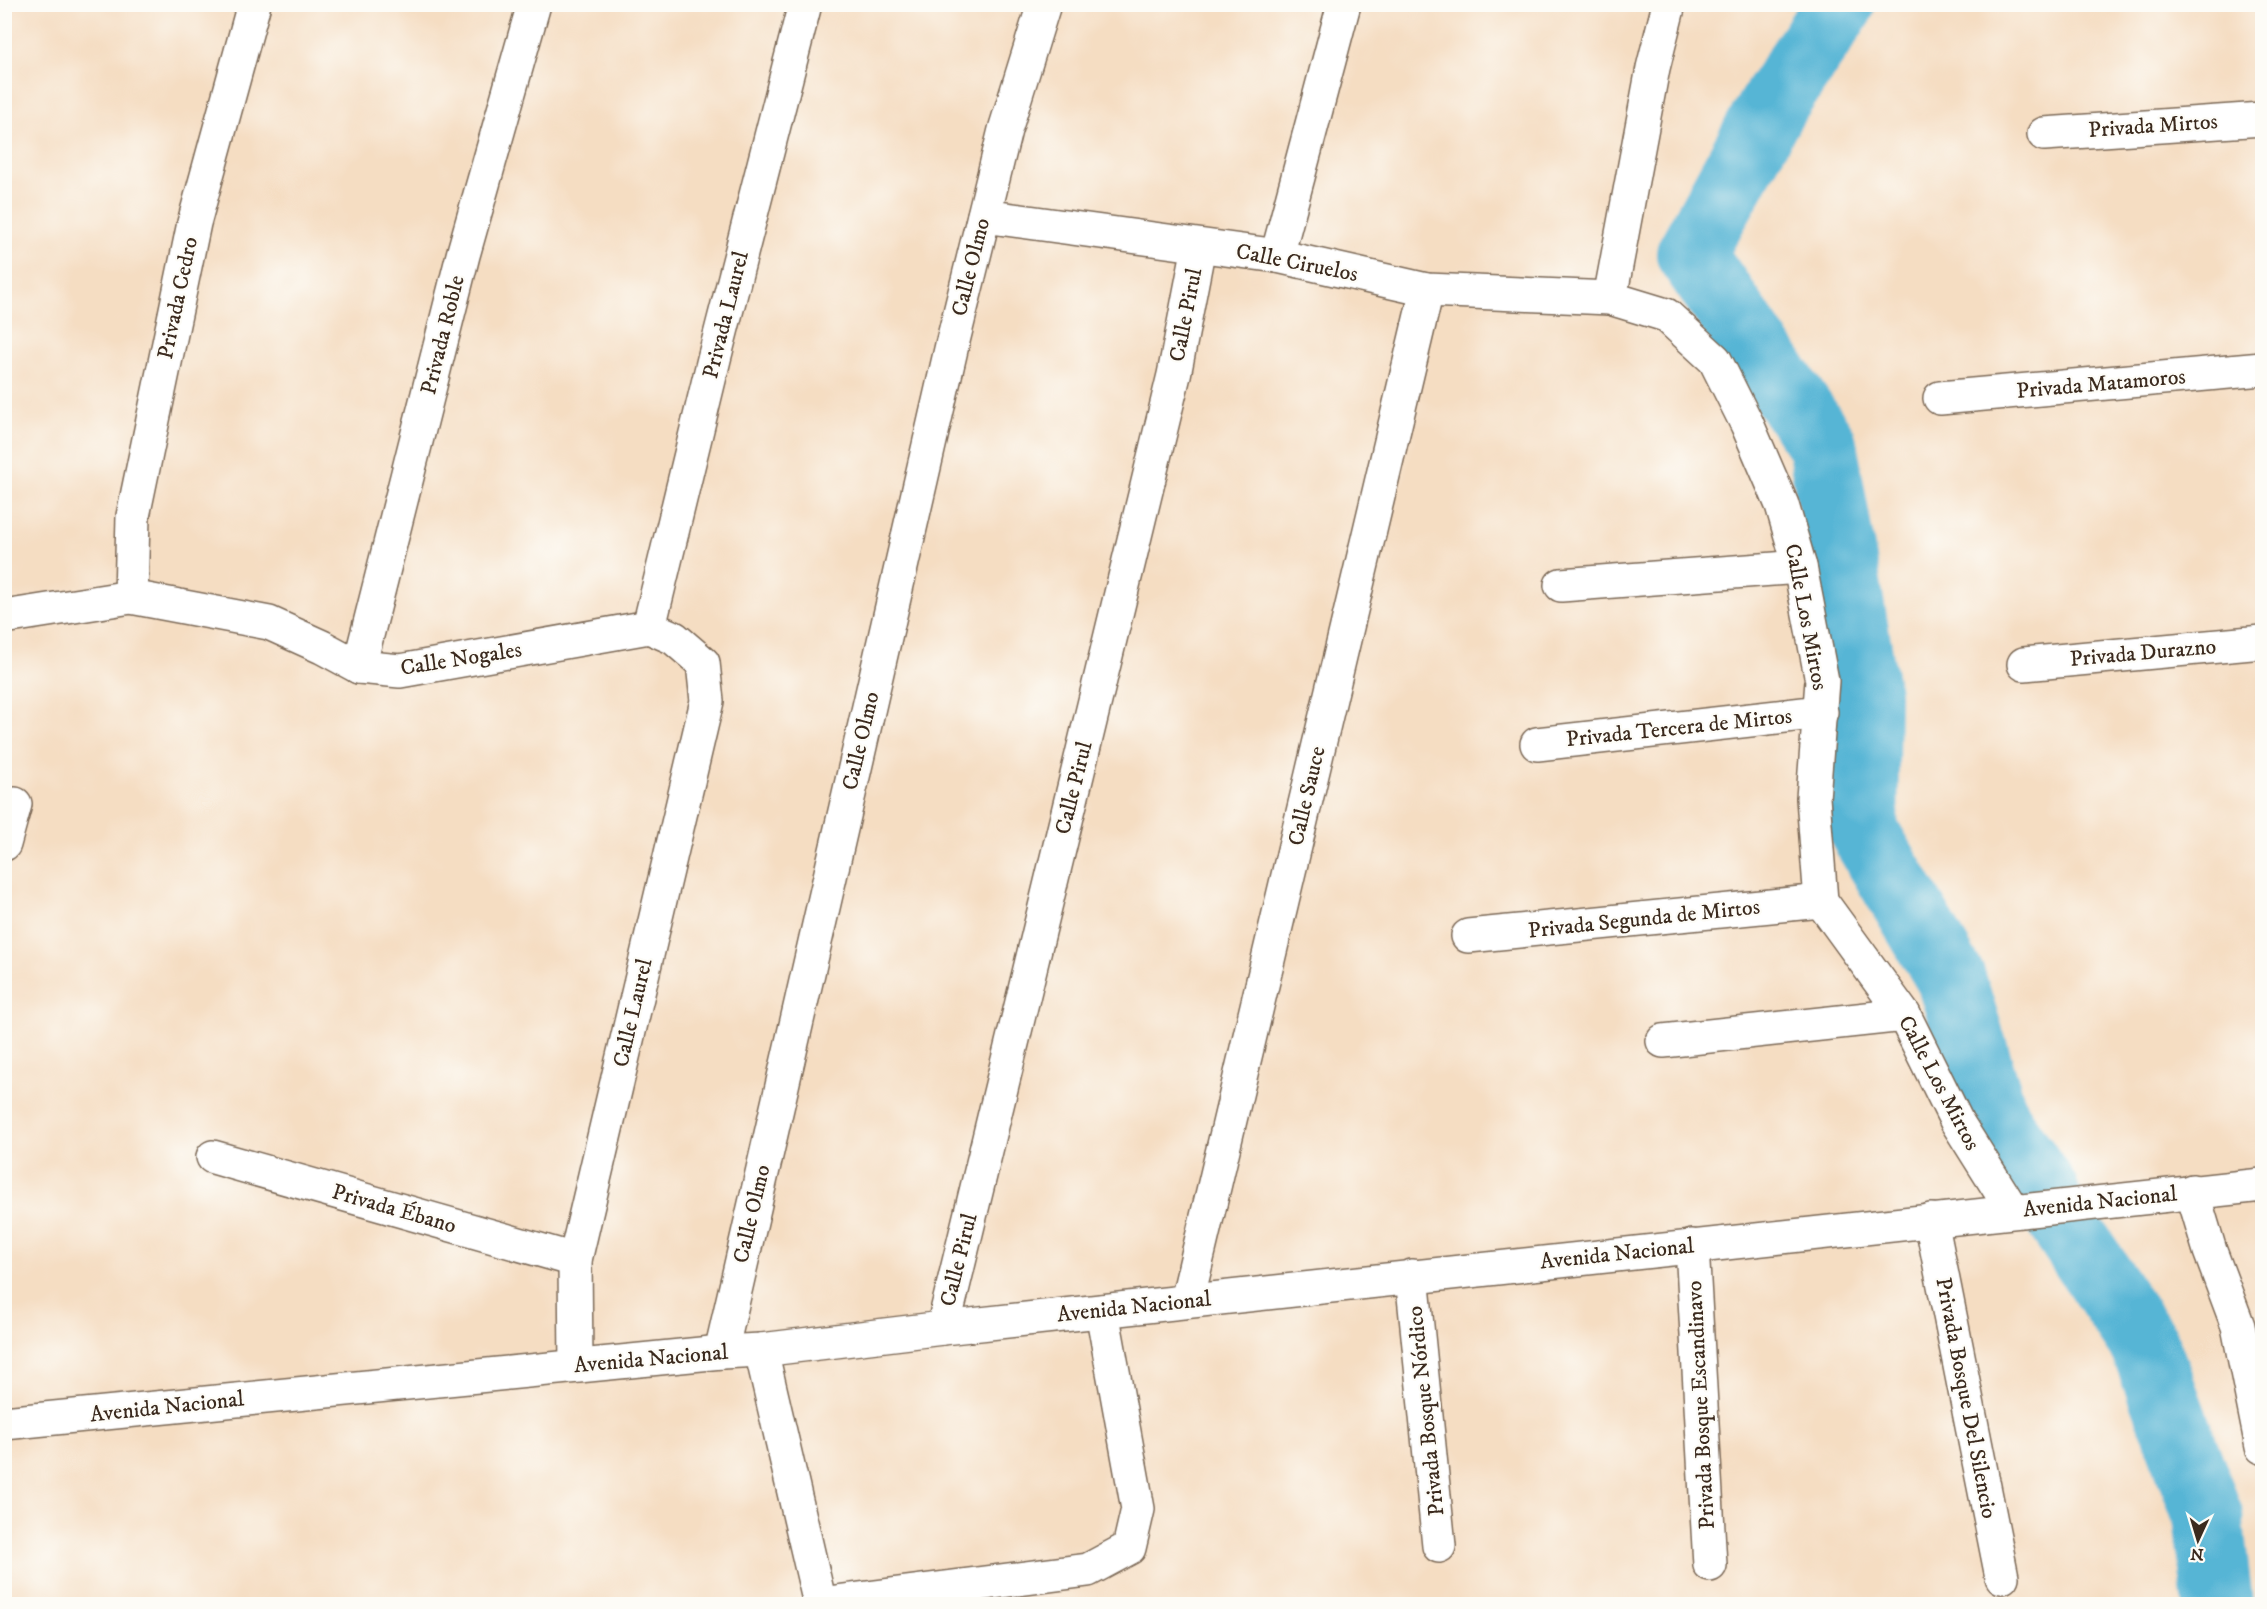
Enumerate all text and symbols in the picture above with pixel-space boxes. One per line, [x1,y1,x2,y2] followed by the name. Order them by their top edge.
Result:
[2087,108,2219,144] street label: Privada Mirtos
[946,215,996,319] street label: Calle Olmo
[152,234,204,362] street label: Privada Cedro
[1234,238,1360,288] street label: Calle Ciruelos
[697,248,755,382] street label: Privada Laurel
[1164,266,1208,364] street label: Calle Pirul
[415,273,471,397] street label: Privada Roble
[2015,363,2187,405] street label: Privada Matamoros
[1779,541,1833,693] street label: Calle Los Mirtos
[2069,633,2217,673] street label: Privada Durazno
[398,636,524,682] street label: Calle Nogales
[837,689,885,793] street label: Calle Olmo
[1565,703,1793,753] street label: Privada Tercera de Mirtos
[1049,738,1099,837] street label: Calle Pirul
[1282,744,1332,848] street label: Calle Sauce
[1527,893,1761,945] street label: Privada Segunda de Mirtos
[607,956,659,1070] street label: Calle Laurel
[1892,1011,1986,1155] street label: Calle Los Mirtos
[728,1162,776,1266] street label: Calle Olmo
[329,1178,459,1240] street label: Privada Ébano
[2022,1180,2179,1224] street label: Avenida Nacional
[934,1210,984,1309] street label: Calle Pirul
[1539,1232,1696,1276] street label: Avenida Nacional
[1929,1275,2003,1521] street label: Privada Bosque Del Silencio
[1681,1280,1721,1530] street label: Privada Bosque Escandinavo
[1056,1285,1213,1329] street label: Avenida Nacional
[1402,1305,1450,1517] street label: Privada Bosque Nórdico
[573,1339,730,1379] street label: Avenida Nacional
[89,1385,246,1429] street label: Avenida Nacional
[2168,1510,2228,1570] north arrow
[2190,1544,2204,1564] text: N

